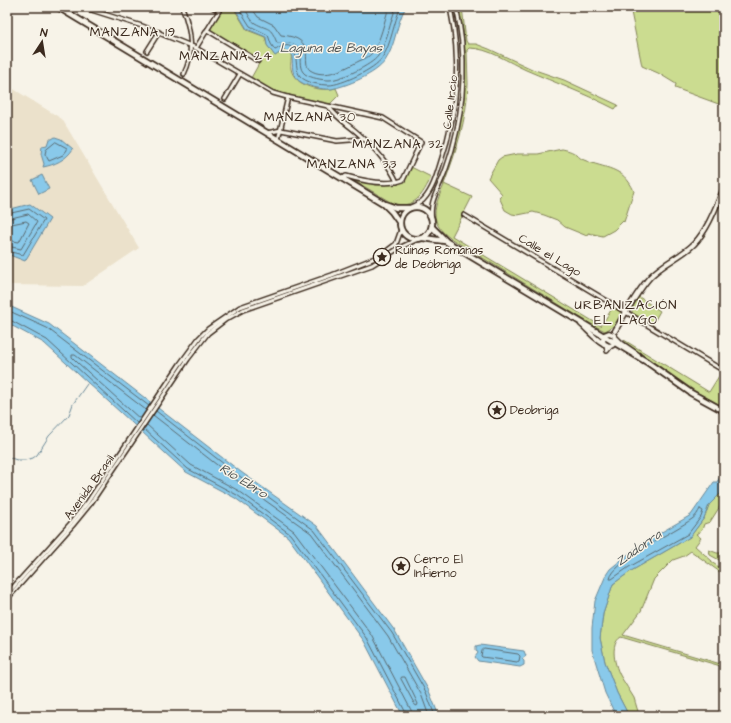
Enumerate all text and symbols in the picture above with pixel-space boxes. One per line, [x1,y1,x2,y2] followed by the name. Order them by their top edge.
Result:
[22,22,62,62] north arrow
[90,23,176,41] district label: MANZANA 19
[39,25,49,41] text: N
[280,39,384,58] water label: Laguna de Bayas
[179,47,273,65] district label: MANZANA 24
[439,74,462,130] street label: Calle Ircio
[264,108,356,126] district label: MANZANA 30
[352,135,444,153] district label: MANZANA 32
[307,155,397,173] district label: MANZANA 33
[515,230,584,282] street label: Calle el Lago
[395,242,483,274] place label: Ruinas Romanas de Deóbriga
[372,247,392,267] place icon: Ruinas Romanas de Deóbriga
[575,296,677,329] district label: URBANIZACIÓN EL LAGO
[487,400,507,420] place icon: Deobriga
[510,402,559,420] place label: Deobriga
[60,451,119,523] street label: Avenida Brasil
[216,459,272,503] water label: Río Ebro
[612,525,666,570] water label: Zadorra
[414,551,463,582] place label: Cerro El Infierno
[391,556,411,576] place icon: Cerro El Infierno

